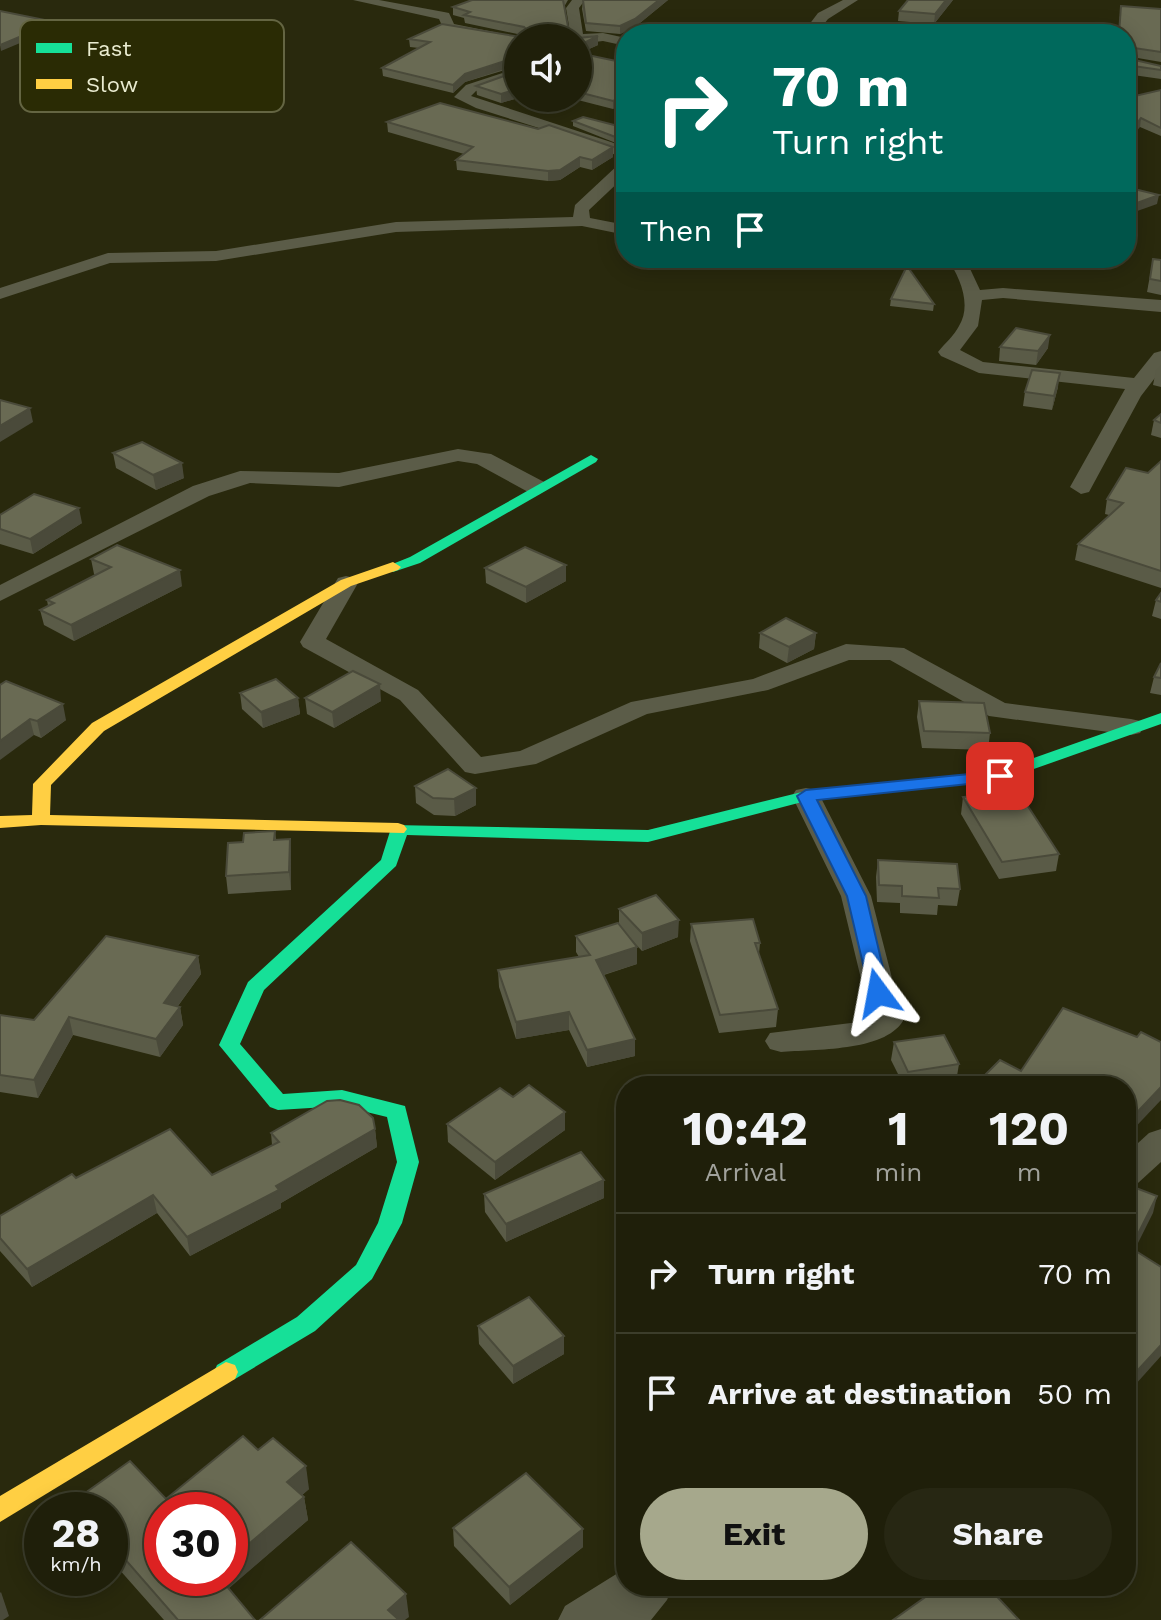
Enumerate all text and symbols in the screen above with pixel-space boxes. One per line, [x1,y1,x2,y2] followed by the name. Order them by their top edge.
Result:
[20,20,284,112] legend
[504,24,592,112] map controls
[504,24,592,112] button: sound
[86,36,132,61] text: Fast
[772,54,909,120] text: 70 m
[640,56,744,160] icon: right
[86,72,138,97] text: Slow
[772,121,943,163] text: Turn right
[728,208,772,252] icon: arrive
[640,213,712,248] text: Then
[966,742,1034,810] pin
[978,754,1022,798] icon: arrive
[836,951,920,1035] position arrow
[683,1100,808,1157] text: 10:42
[888,1100,909,1157] text: 1
[989,1100,1069,1157] text: 120
[705,1157,786,1187] text: Arrival
[875,1157,922,1187] text: min
[1017,1157,1042,1187] text: m
[640,1251,684,1295] icon: right
[708,1256,854,1291] text: Turn right
[1038,1256,1112,1291] text: 70 m
[640,1371,684,1415] icon: arrive
[708,1376,1012,1411] text: Arrive at destination
[1037,1376,1112,1411] text: 50 m
[640,1488,868,1580] button: Exit
[884,1488,1112,1580] button: Share
[144,1492,248,1596] speed limit sign: 30
[52,1510,100,1557] text: 28
[50,1552,102,1576] text: km/h

